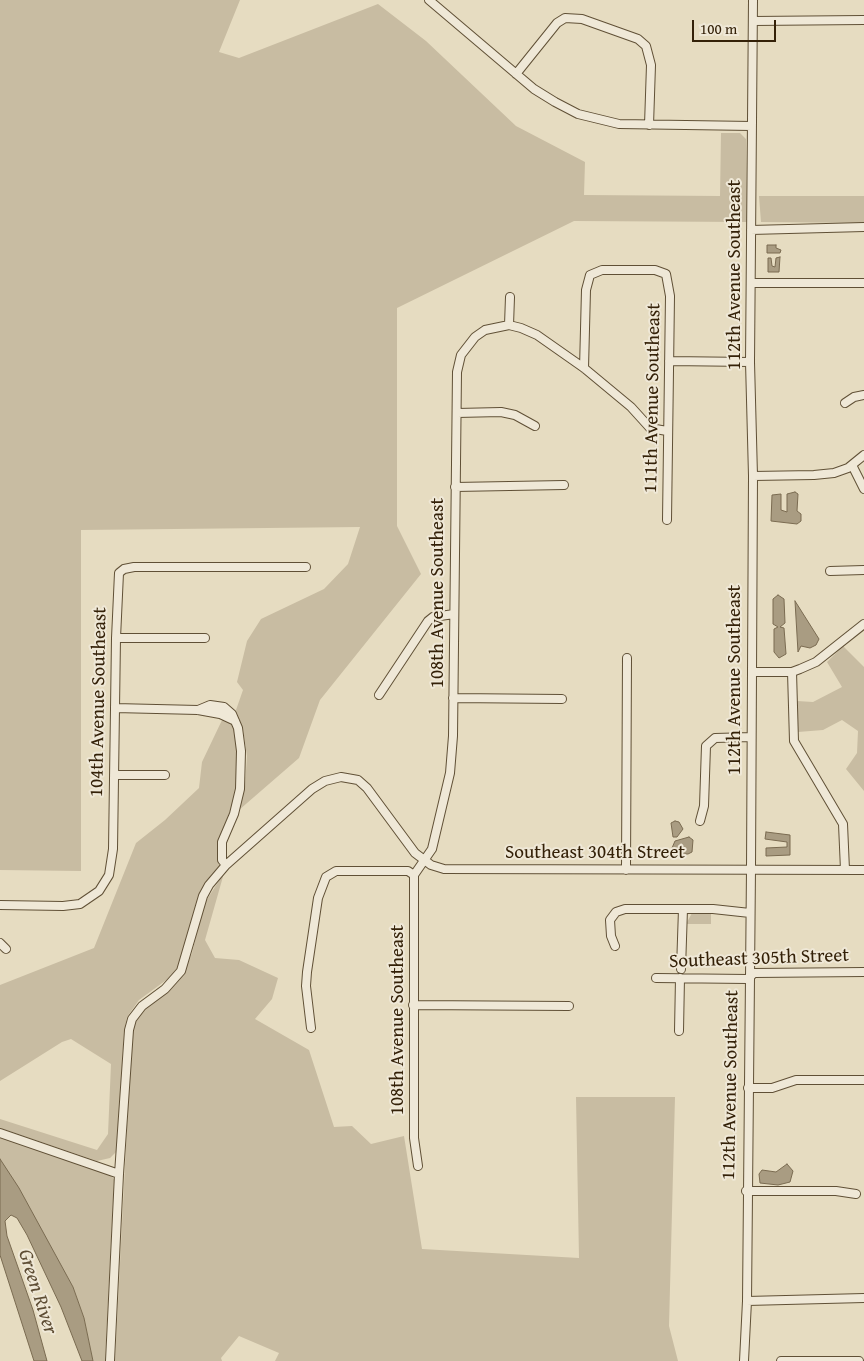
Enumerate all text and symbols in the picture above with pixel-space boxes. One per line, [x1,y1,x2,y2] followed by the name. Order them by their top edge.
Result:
[694,10,778,42] scale bar
[700,18,737,39] text: 100 m
[724,180,746,370] street label: 112th Avenue Southeast
[640,303,666,493] street label: 111th Avenue Southeast
[427,498,449,688] street label: 108th Avenue Southeast
[724,585,746,775] street label: 112th Avenue Southeast
[86,607,112,797] street label: 104th Avenue Southeast
[505,842,685,864] street label: Southeast 304th Street
[387,925,409,1115] street label: 108th Avenue Southeast
[669,944,849,974] street label: Southeast 305th Street
[718,990,744,1180] street label: 112th Avenue Southeast
[12,1246,62,1338] water label: Green River

